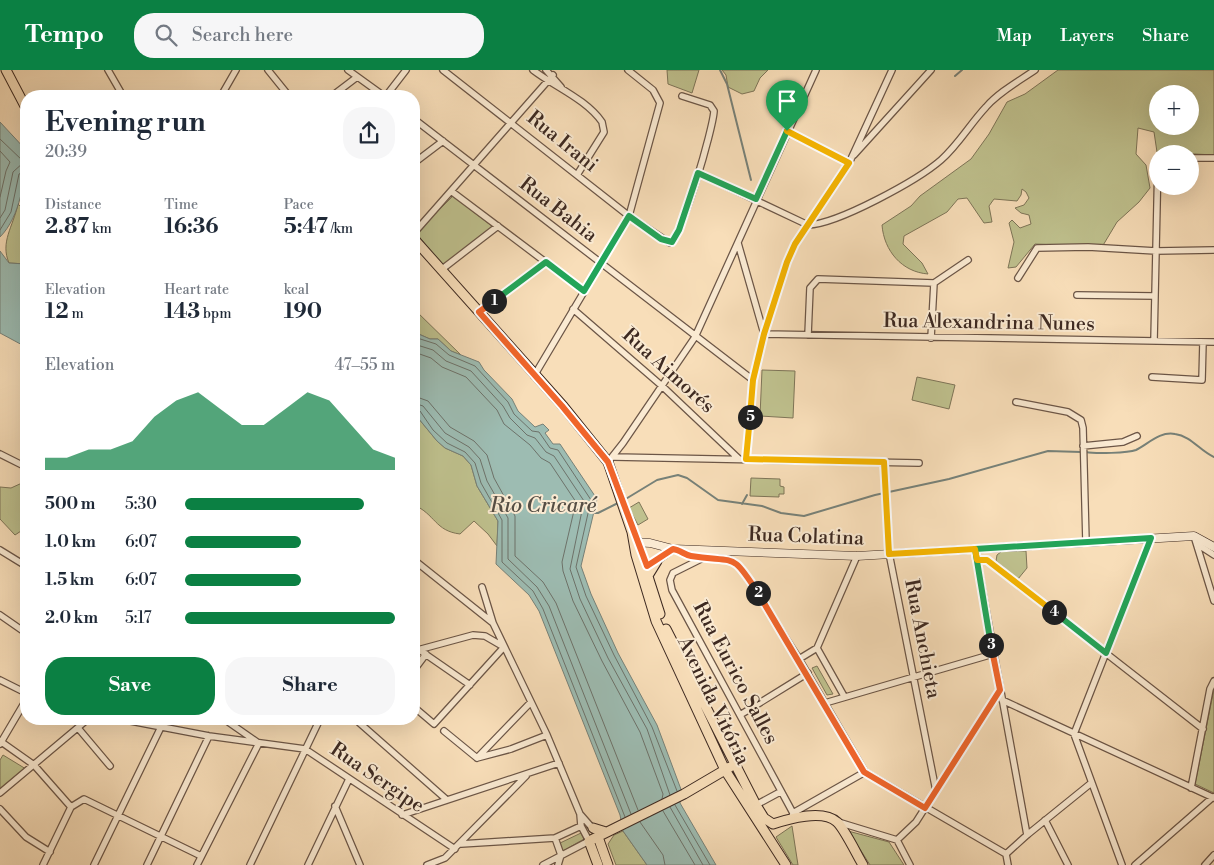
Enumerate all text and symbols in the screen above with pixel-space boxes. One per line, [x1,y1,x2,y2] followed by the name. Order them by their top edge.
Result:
[134,13,484,58] search box
[25,20,104,50] text: Tempo
[152,21,180,49] icon: search
[192,23,293,47] text: Search here
[997,24,1032,47] text: Map
[1060,24,1114,47] text: Layers
[1142,24,1189,47] text: Share
[766,80,808,131] pin
[1149,85,1199,195] map controls
[1149,85,1199,135] button: +
[773,87,801,115] icon: arrive
[45,105,206,140] text: Evening run
[521,106,603,178] street label: Rua Irani
[343,107,395,159] button: share
[45,142,87,162] text: 20:39
[1149,145,1199,195] button: −
[514,172,603,249] street label: Rua Bahia
[45,196,102,214] text: Distance
[164,196,198,214] text: Time
[284,196,314,214] text: Pace
[45,214,89,240] text: 2.87
[164,214,219,240] text: 16:36
[284,214,328,240] text: 5:47
[89,220,112,238] text: km
[328,220,353,238] text: /km
[45,281,106,299] text: Elevation
[164,281,229,299] text: Heart rate
[284,281,309,299] text: kcal
[482,288,506,314] pin: 1
[491,292,498,310] text: 1
[45,299,69,325] text: 12
[164,299,200,325] text: 143
[284,299,322,325] text: 190
[69,305,84,323] text: m
[200,305,231,323] text: bpm
[883,309,1095,337] street label: Rua Alexandrina Nunes
[617,323,719,419] street label: Rua Aimorés
[45,355,114,375] text: Elevation
[335,355,395,375] text: 47–55 m
[738,404,762,430] pin: 5
[746,408,755,426] text: 5
[489,493,598,519] water label: Rio Cricaré
[45,494,95,514] text: 500 m
[125,494,157,514] text: 5:30
[747,522,865,552] street label: Rua Colatina
[45,532,96,552] text: 1.0 km
[125,532,157,552] text: 6:07
[45,570,94,590] text: 1.5 km
[125,570,157,590] text: 6:07
[898,577,946,702] street label: Rua Anchieta
[746,580,770,606] pin: 2
[754,584,763,602] text: 2
[687,597,783,749] street label: Rua Eurico Salles
[1042,600,1066,624] pin: 4
[1050,603,1059,621] text: 4
[45,608,98,628] text: 2.0 km
[125,608,152,628] text: 5:17
[671,632,755,770] street label: Avenida Vitória
[978,632,1004,658] pin: 3
[987,636,996,654] text: 3
[45,657,215,715] button: Save
[225,657,395,715] button: Share
[325,737,429,819] street label: Rua Sergipe

